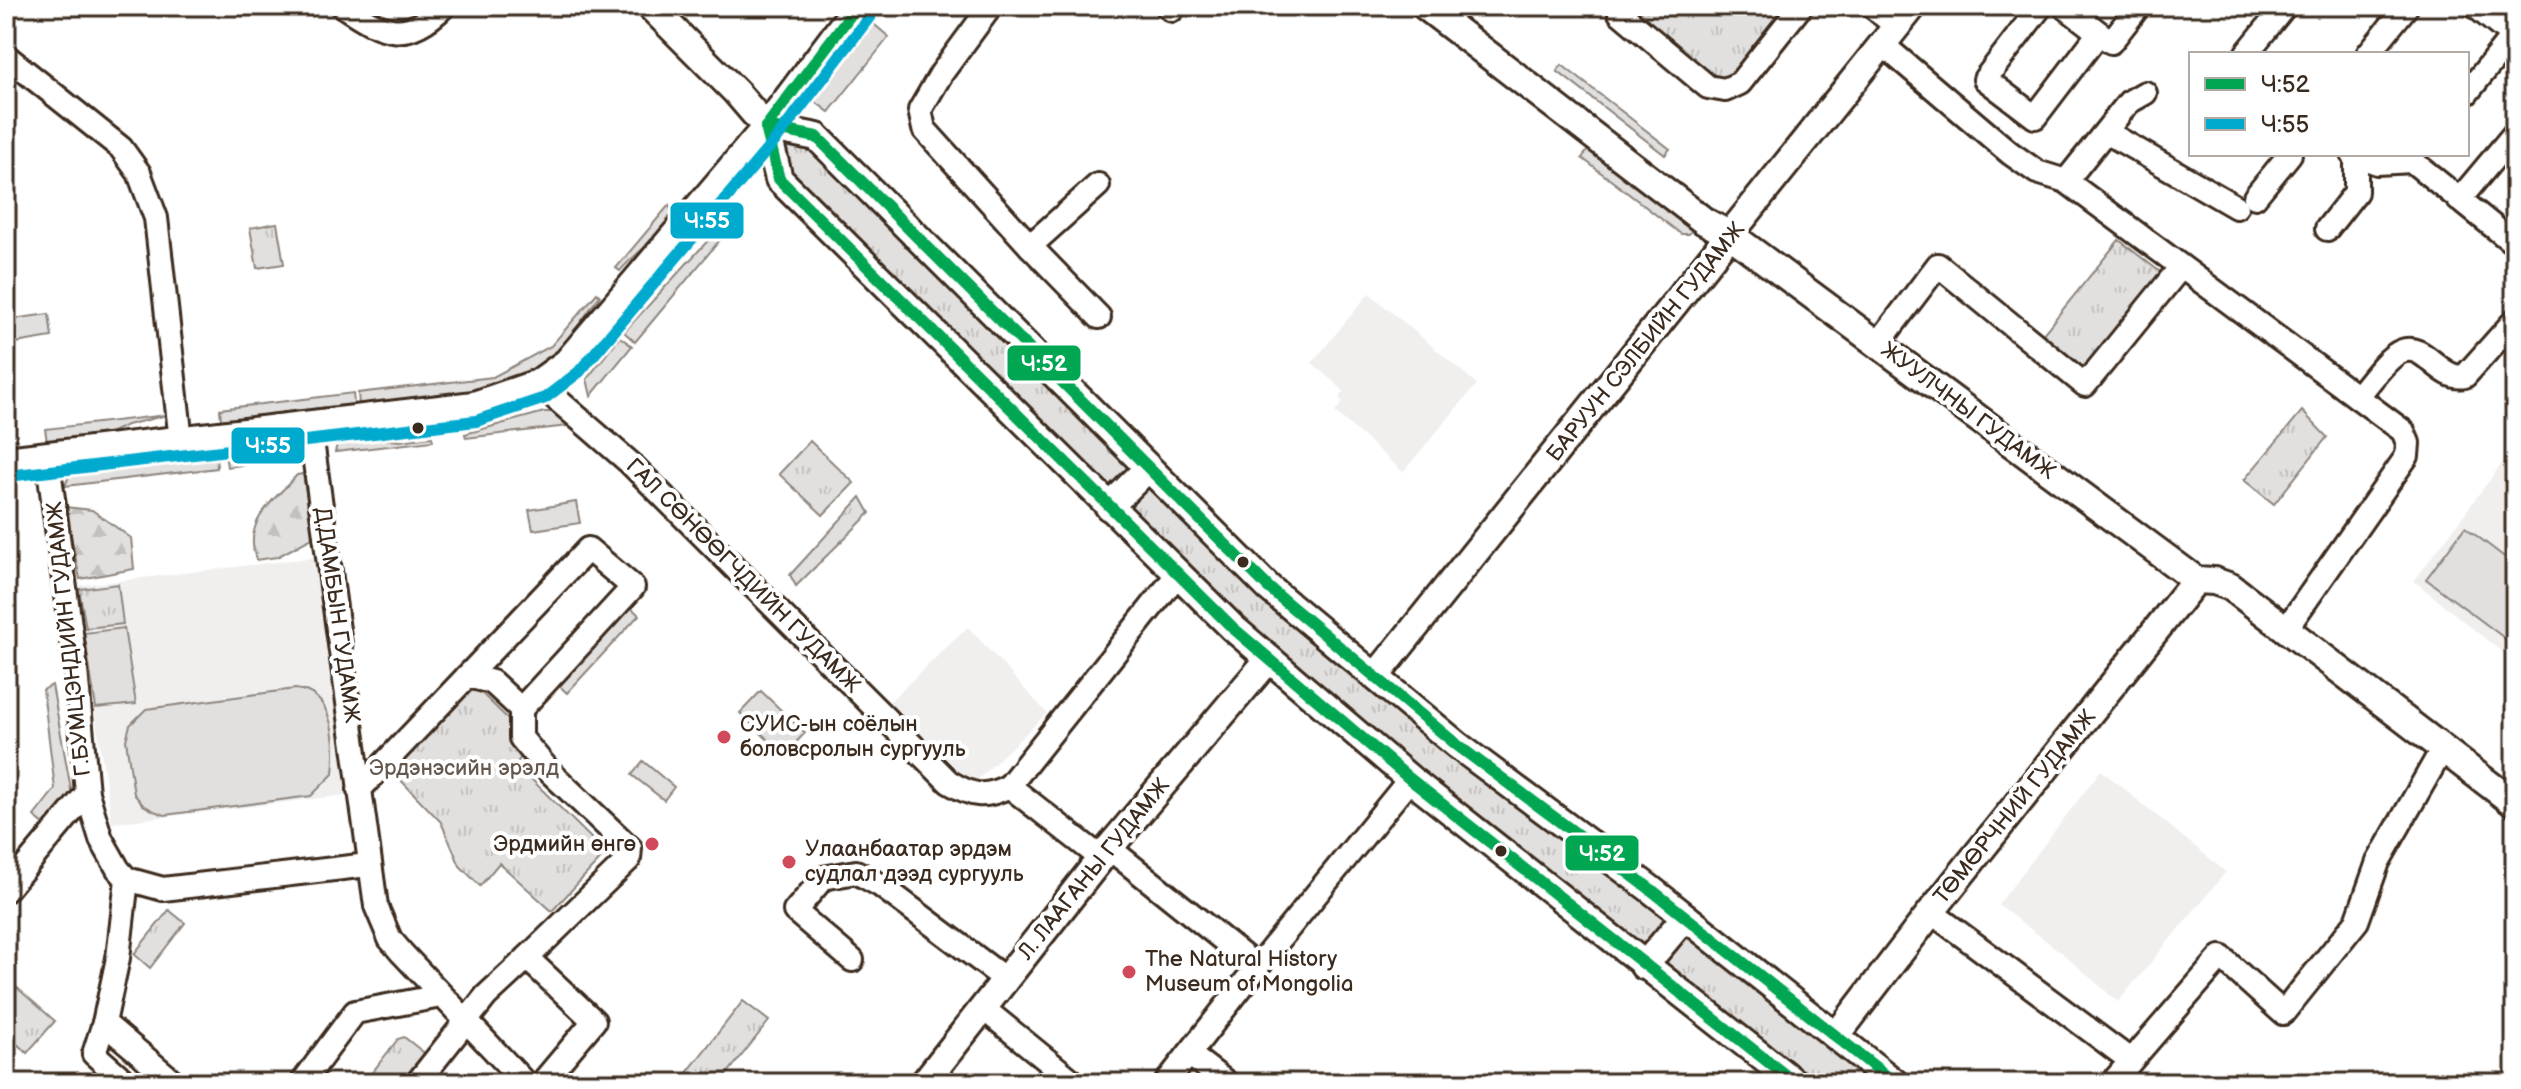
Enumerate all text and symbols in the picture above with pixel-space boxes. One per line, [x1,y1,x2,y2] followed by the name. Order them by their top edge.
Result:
[2189,52,2469,156] legend
[2261,70,2310,99] text: Ч:52
[2261,110,2309,139] text: Ч:55
[669,201,745,240] line badge: Ч:55
[684,208,730,235] text: Ч:55
[1541,216,1751,467] street label: БАРУУН СЭЛБИЙН ГУДАМЖ
[1875,336,2061,486] street label: ЖУУЛЧНЫ ГУДАМЖ
[1006,344,1082,382] line badge: Ч:52
[1021,351,1067,378] text: Ч:52
[410,420,426,436] unlabelled marker
[230,426,306,465] line badge: Ч:55
[245,433,291,460] text: Ч:55
[620,453,866,699] street label: ГАЛ СӨНӨӨГЧДИЙН ГУДАМЖ
[41,500,97,778] street label: Г.БУМЦЭНДИЙН ГУДАМЖ
[308,505,366,725] street label: Д.ДАМБЫН ГУДАМЖ
[1235,554,1251,570] unlabelled marker
[1928,704,2102,910] street label: ТӨМӨРЧНИЙ ГУДАМЖ
[740,711,966,763] place label: СУИС-ын соёлын боловсролын сургууль
[715,728,733,746] marker: СУИС-ын соёлын боловсролын сургууль
[369,755,559,782] park label: Эрдэнэсийн эрэлд
[1012,772,1176,966] street label: Л. ЛААГАНЫ ГУДАМЖ
[493,831,636,858] place label: Эрдмийн өнгө
[1564,834,1640,872] line badge: Ч:52
[643,835,661,853] marker: Эрдмийн өнгө
[805,836,1024,888] place label: Улаанбаатар эрдэм судлал дээд сургууль
[1579,841,1625,868] text: Ч:52
[1493,843,1509,859] unlabelled marker
[780,853,798,871] marker: Улаанбаатар эрдэм судлал дээд сургууль
[1145,946,1353,998] place label: The Natural History Museum of Mongolia
[1120,963,1138,981] marker: The Natural History Museum of Mongolia

